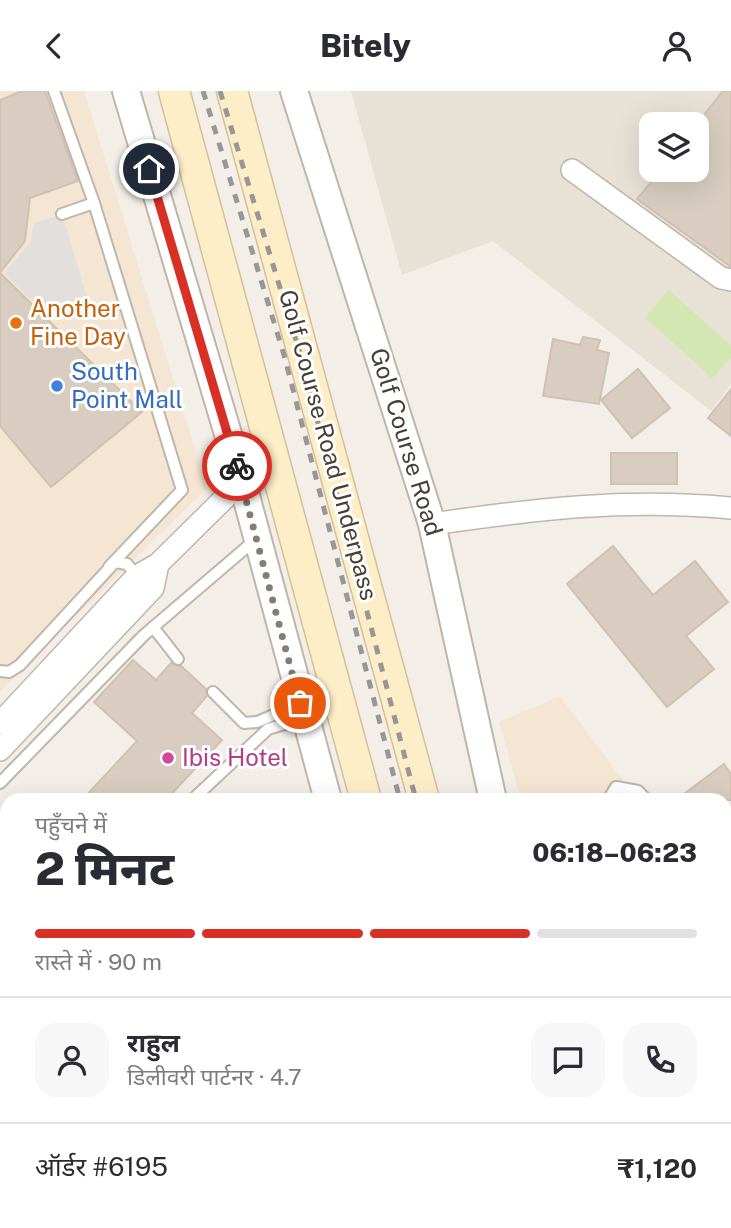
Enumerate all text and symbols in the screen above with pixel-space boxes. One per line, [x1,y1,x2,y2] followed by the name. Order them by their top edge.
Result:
[35,27,73,65] icon: back
[320,27,411,64] text: Bitely
[658,27,696,65] icon: person
[639,112,709,182] map controls
[639,112,709,182] button: layers
[119,139,179,199] pin
[130,150,168,188] icon: home
[274,286,384,603] street label: Golf Course Road Underpass
[30,294,126,350] place label: Another Fine Day
[8,315,24,331] marker: Another Fine Day
[365,344,449,539] street label: Golf Course Road
[71,357,183,413] place label: South Point Mall
[49,378,65,394] marker: South Point Mall
[202,431,272,501] courier
[218,447,256,485] icon: bike
[270,673,330,733] pin
[281,684,319,722] icon: bag
[182,743,288,771] place label: Ibis Hotel
[160,750,176,766] marker: Ibis Hotel
[35,811,107,838] text: पहुँचने में
[532,837,697,868] text: 06:18–06:23
[35,841,174,895] text: 2 मिनट
[35,948,162,975] text: रास्ते में · 90 m
[35,1023,109,1097] button: person
[531,1023,605,1097] button: chat
[623,1023,697,1097] button: phone
[127,1027,180,1058] text: राहुल
[127,1063,302,1090] text: डिलीवरी पार्टनर · 4.7
[35,1151,168,1182] text: ऑर्डर #6195
[618,1153,697,1184] text: ₹1,120

